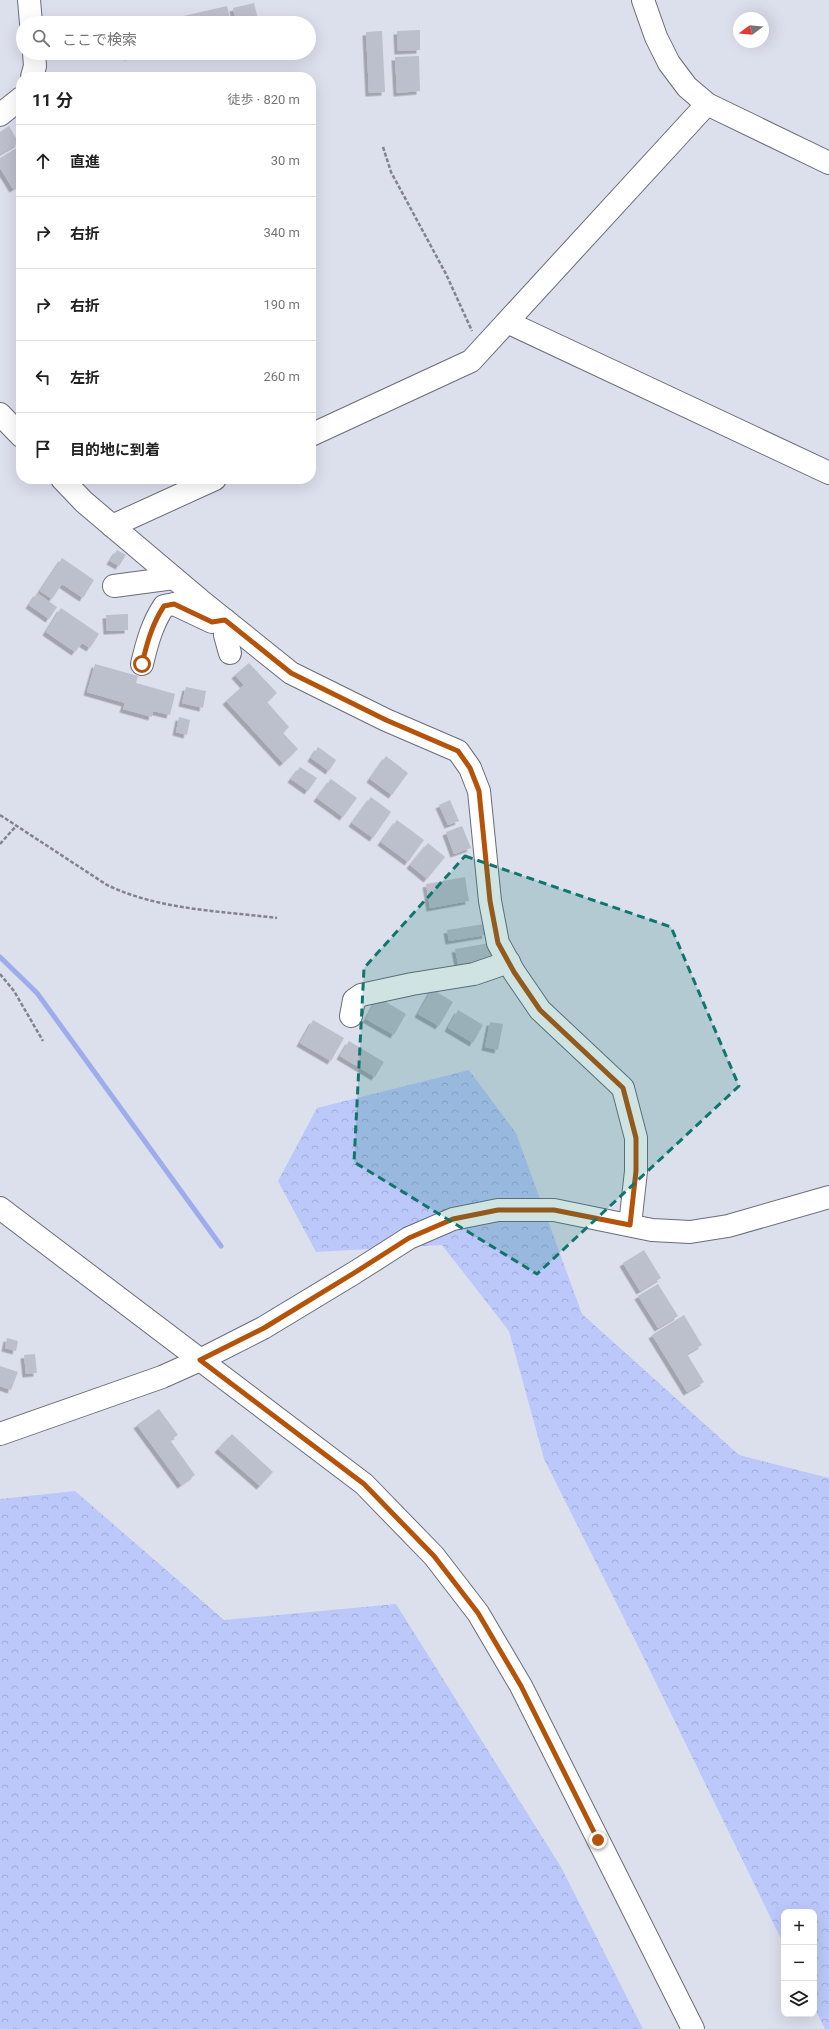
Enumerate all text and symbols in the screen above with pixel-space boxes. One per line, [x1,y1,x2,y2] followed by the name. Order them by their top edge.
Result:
[733,12,769,48] north arrow
[16,16,316,60] search box
[30,27,52,49] icon: search
[62,31,137,49] text: ここで検索
[32,90,73,110] text: 11 分
[228,92,300,107] text: 徒歩 · 820 m
[32,150,54,172] icon: ahead
[70,153,100,171] text: 直進
[271,153,300,168] text: 30 m
[32,222,54,244] icon: right
[70,225,100,243] text: 右折
[263,225,300,240] text: 340 m
[32,294,54,316] icon: right
[70,297,100,315] text: 右折
[263,297,300,312] text: 190 m
[32,366,54,388] icon: left
[70,369,100,387] text: 左折
[263,369,300,384] text: 260 m
[32,438,54,460] icon: arrive
[70,441,160,459] text: 目的地に到着
[133,655,151,673] route start
[589,1831,607,1849] route end
[781,1909,817,2017] map controls
[781,1909,817,1945] button: +
[781,1945,817,1981] button: −
[781,1981,817,2017] button: layers

